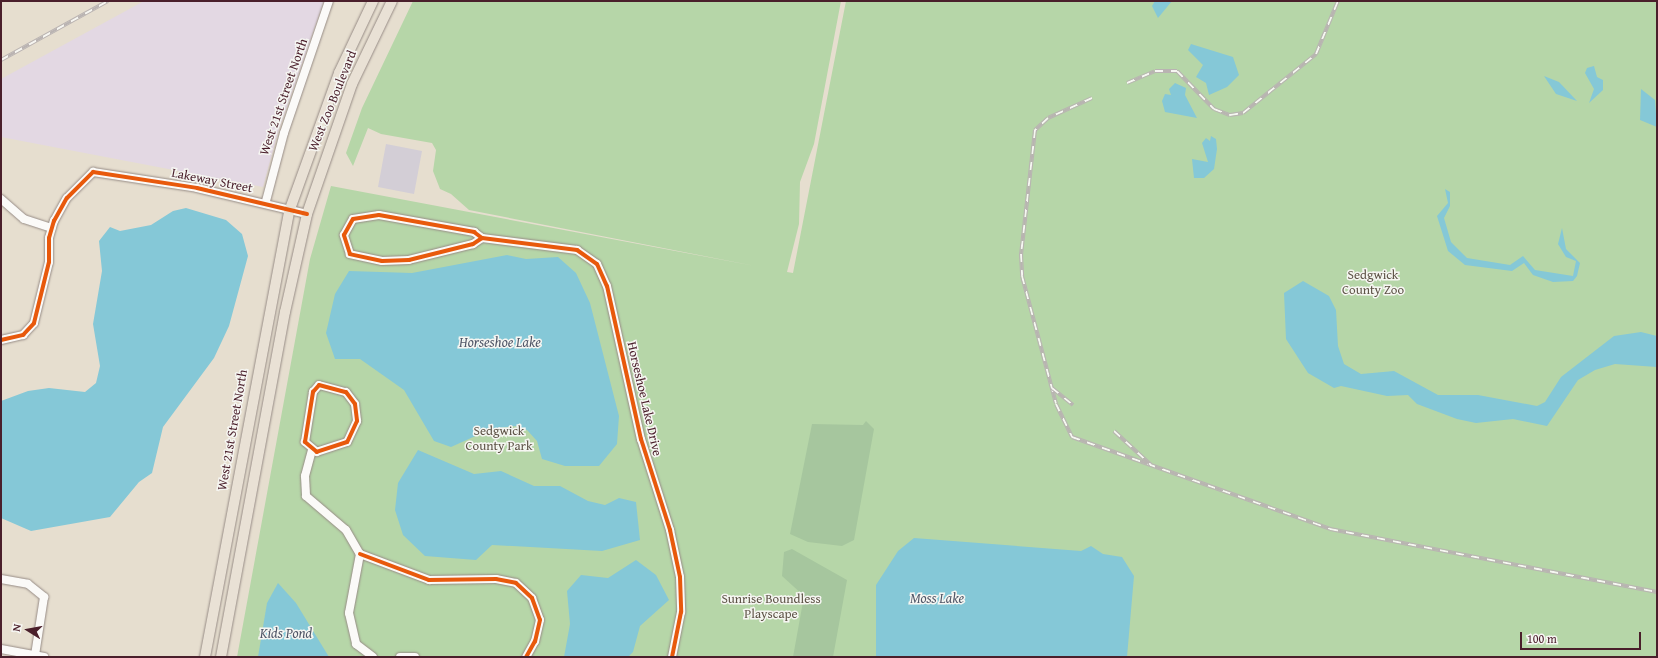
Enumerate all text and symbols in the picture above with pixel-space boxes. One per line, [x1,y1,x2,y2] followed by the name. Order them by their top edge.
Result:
[257,37,311,157] street label: West 21st Street North
[306,48,360,154] street label: West Zoo Boulevard
[170,165,254,197] street label: Lakeway Street
[1342,268,1404,299] park label: Sedgwick County Zoo
[459,334,541,350] water label: Horseshoe Lake
[623,340,665,458] street label: Horseshoe Lake Drive
[215,368,251,492] street label: West 21st Street North
[465,424,533,455] park label: Sedgwick County Park
[910,590,964,606] water label: Moss Lake
[721,592,821,623] park label: Sunrise Boundless Playscape
[8,610,48,650] north arrow
[8,623,25,633] text: N
[1522,624,1643,650] scale bar
[260,625,312,641] water label: Kids Pond
[1527,630,1557,647] text: 100 m

